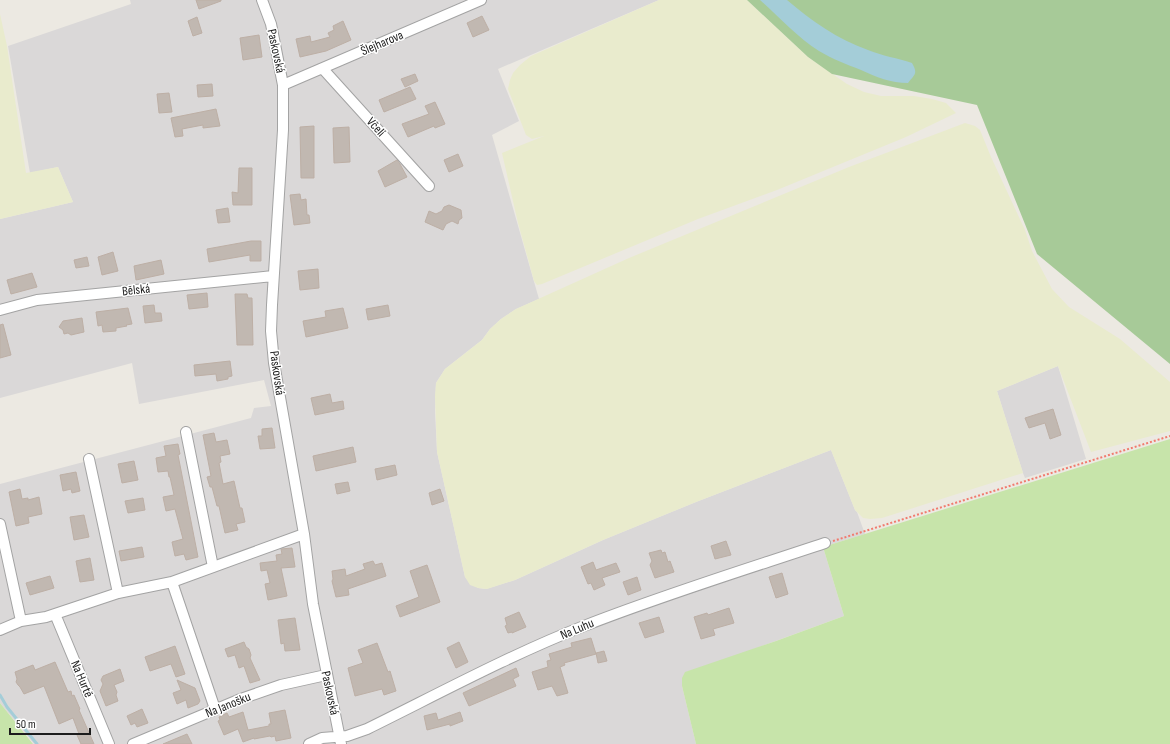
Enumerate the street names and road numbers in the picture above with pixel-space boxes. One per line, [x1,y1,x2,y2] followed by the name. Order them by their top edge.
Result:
[358,26,406,59] street label: Šlejharova
[264,27,288,75] street label: Paskovská
[363,114,389,140] street label: Včelí
[121,281,151,299] street label: Bělská
[266,350,288,396] street label: Paskovská
[558,615,596,643] street label: Na Luhu
[67,658,97,700] street label: Na Hurtě
[318,669,342,717] street label: Paskovská
[203,689,253,721] street label: Na Janošku

